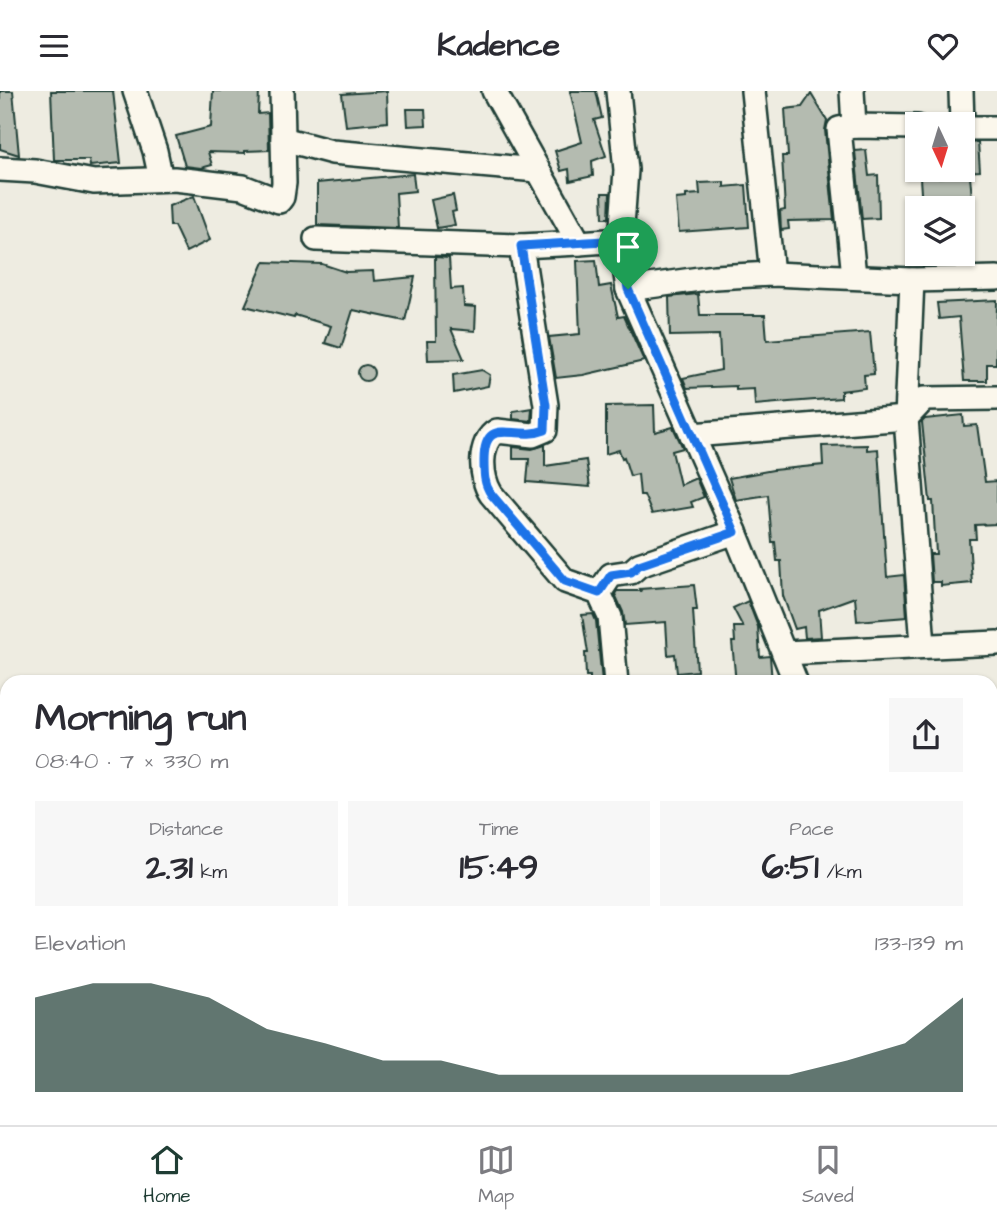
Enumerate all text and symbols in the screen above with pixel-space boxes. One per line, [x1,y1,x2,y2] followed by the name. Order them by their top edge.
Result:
[437,23,560,68] text: Kadence
[35,27,73,65] icon: menu
[924,27,962,65] icon: heart
[905,112,975,182] north arrow
[905,112,975,266] map controls
[905,196,975,266] button: layers
[598,217,658,289] pin
[609,228,647,266] icon: arrive
[35,693,247,745] text: Morning run
[889,698,963,772] button: share
[35,745,229,777] text: 08:40 · 7 × 330 m
[149,816,223,843] text: Distance
[479,816,519,843] text: Time
[790,816,834,843] text: Pace
[146,843,193,892] text: 2.31
[460,843,538,892] text: 15:49
[762,843,819,892] text: 6:51
[193,859,227,886] text: km
[819,859,862,886] text: /km
[35,927,126,959] text: Elevation
[875,927,963,959] text: 133–139 m
[143,1141,191,1210] tab: Home
[477,1141,515,1210] tab: Map
[802,1141,854,1210] tab: Saved

